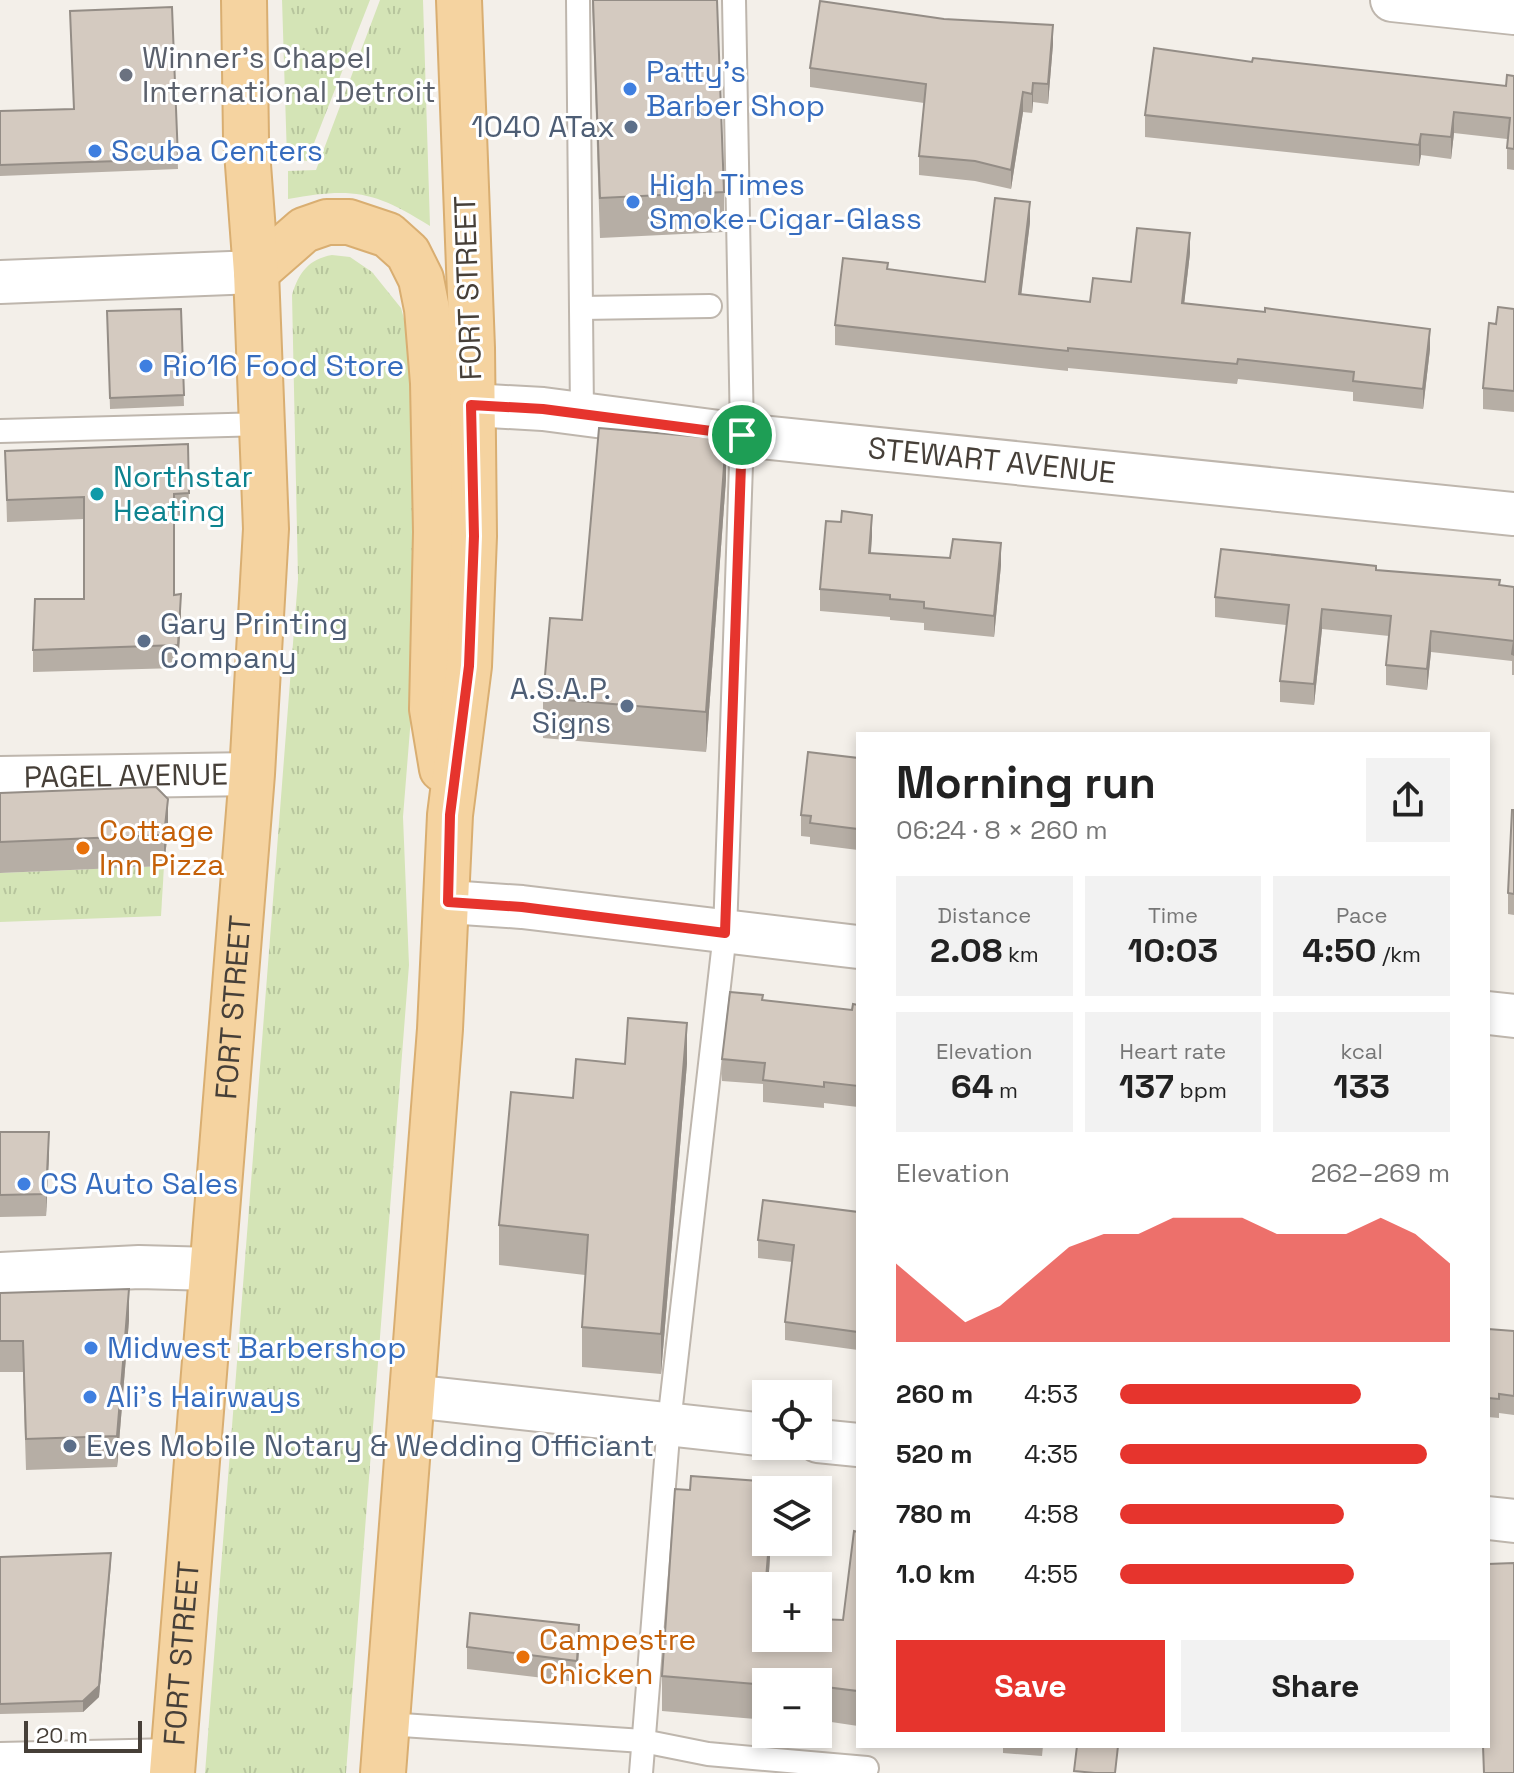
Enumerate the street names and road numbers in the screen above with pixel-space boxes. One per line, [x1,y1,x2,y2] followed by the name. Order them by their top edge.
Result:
[445,195,490,381] street label: FORT STREET
[866,428,1118,492] street label: STEWART AVENUE
[24,754,228,797] street label: PAGEL AVENUE
[206,914,260,1101] street label: FORT STREET
[154,1560,208,1747] street label: FORT STREET

